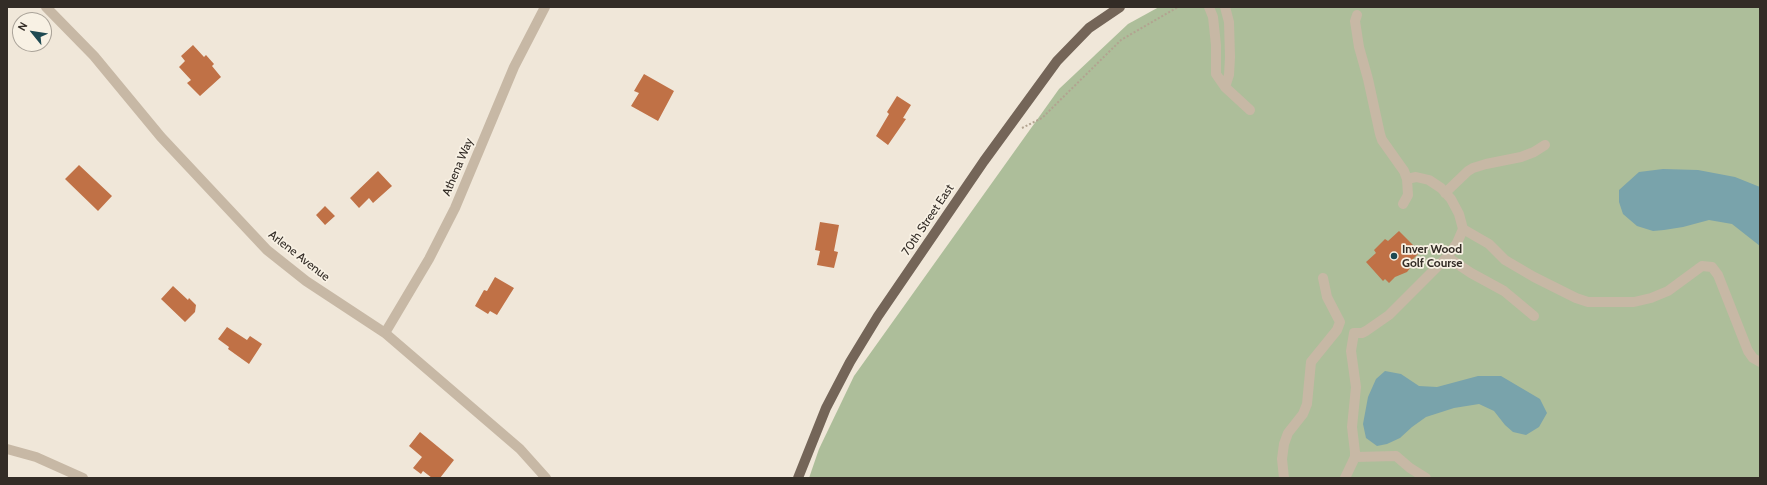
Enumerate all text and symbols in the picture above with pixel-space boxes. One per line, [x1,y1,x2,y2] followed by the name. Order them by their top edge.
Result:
[12,12,52,52] north arrow
[14,20,30,33] text: N
[439,136,477,198] street label: Athena Way
[899,182,957,258] street label: 70th Street East
[266,228,332,284] street label: Arlene Avenue
[1402,242,1463,270] place label: Inver Wood Golf Course
[1389,251,1399,261] marker: Inver Wood Golf Course

